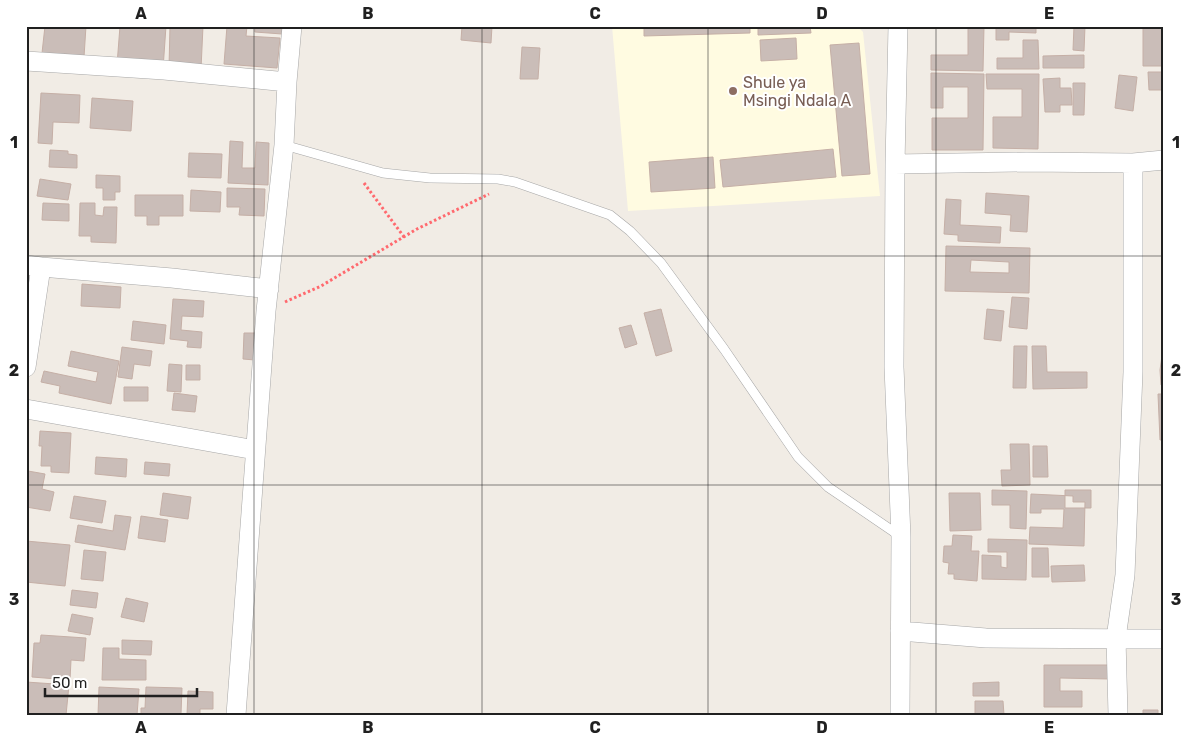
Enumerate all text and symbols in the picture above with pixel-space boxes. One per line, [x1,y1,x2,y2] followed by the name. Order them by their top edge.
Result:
[135,4,147,23] text: A
[362,4,374,23] text: B
[589,4,601,23] text: C
[816,4,828,23] text: D
[1044,4,1054,23] text: E
[743,73,851,110] place label: Shule ya Msingi Ndala A
[727,85,739,97] marker: Shule ya Msingi Ndala A
[10,133,18,152] text: 1
[1172,133,1180,152] text: 1
[9,361,19,380] text: 2
[1171,361,1181,380] text: 2
[9,590,19,609] text: 3
[1171,590,1181,609] text: 3
[45,666,198,698] scale bar
[52,674,87,692] text: 50 m
[135,718,147,737] text: A
[362,718,374,737] text: B
[589,718,601,737] text: C
[816,718,828,737] text: D
[1044,718,1054,737] text: E

